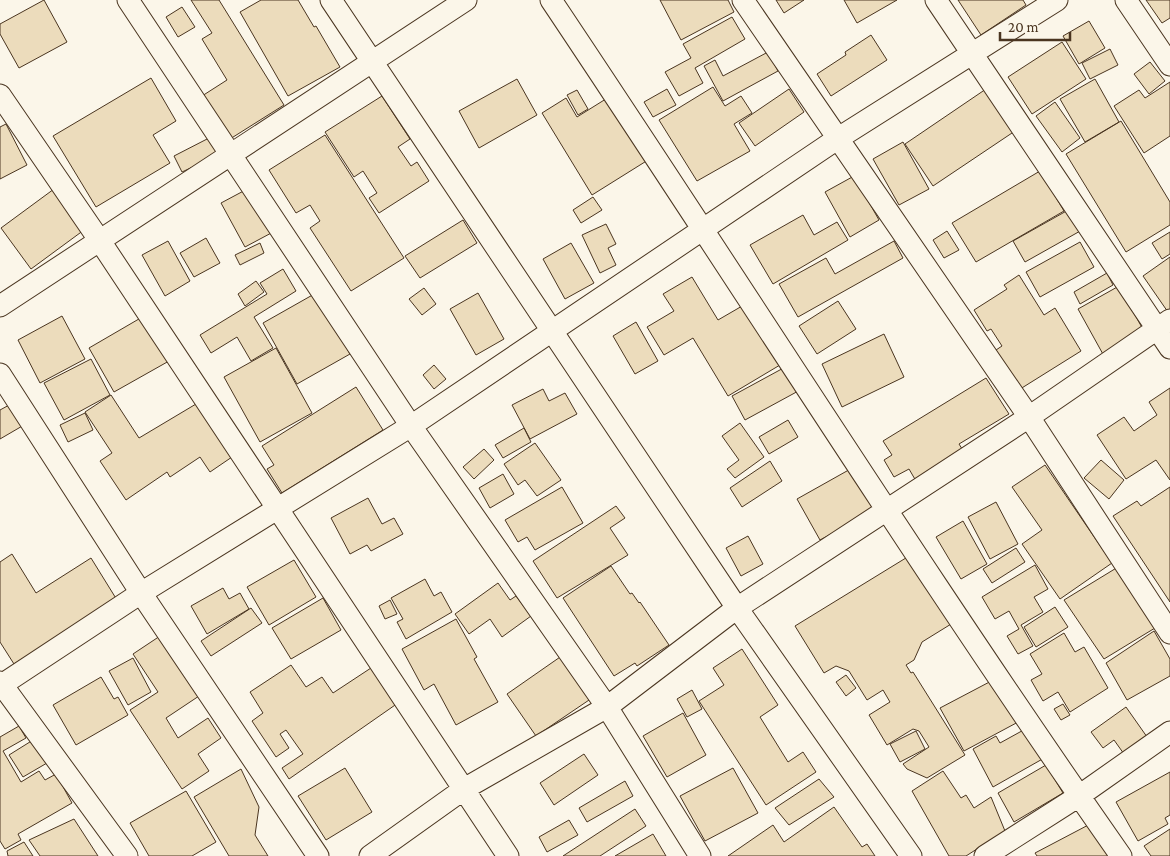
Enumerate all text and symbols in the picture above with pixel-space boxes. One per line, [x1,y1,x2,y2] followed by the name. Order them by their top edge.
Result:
[1000,10,1070,42] scale bar
[1008,19,1039,35] text: 20 m

